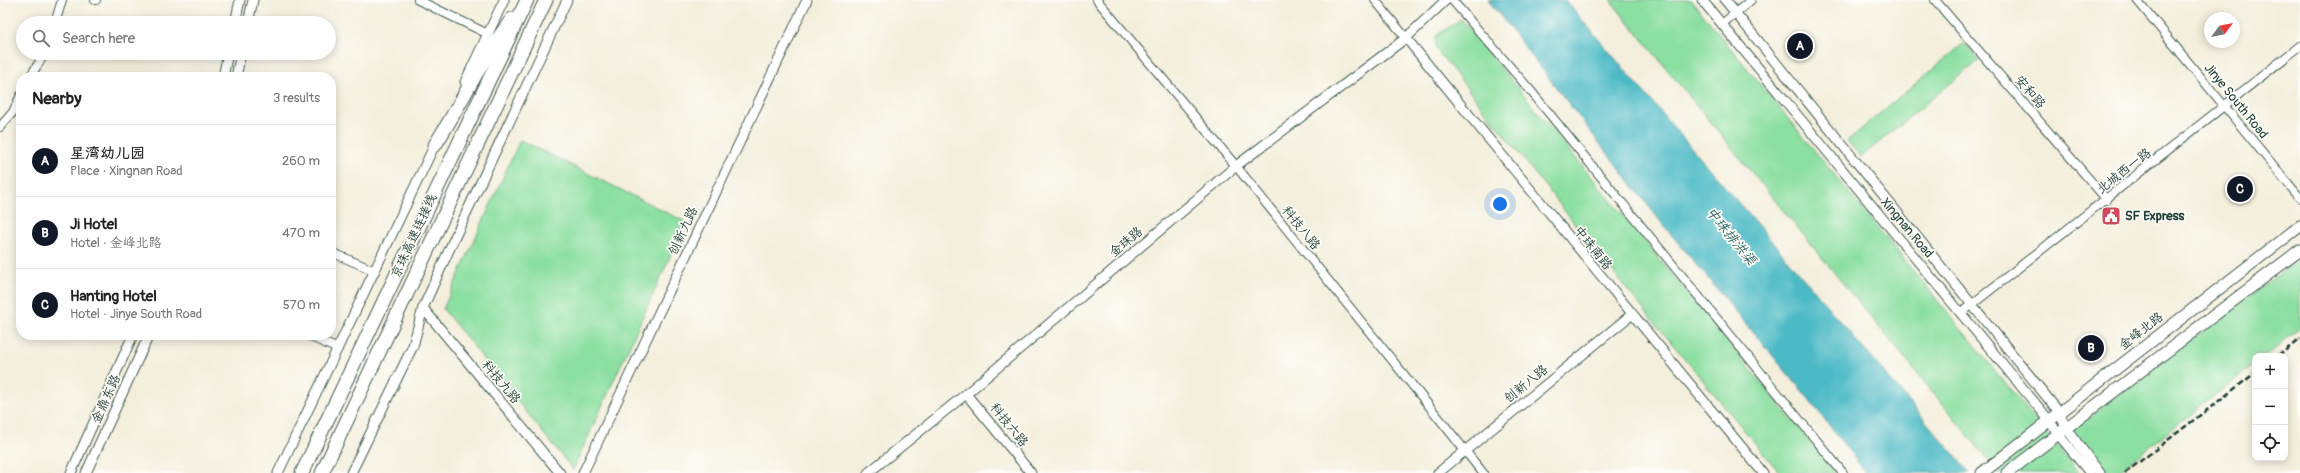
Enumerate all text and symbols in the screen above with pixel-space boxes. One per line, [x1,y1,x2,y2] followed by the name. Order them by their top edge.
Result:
[2204,12,2240,48] north arrow
[16,16,336,60] search box
[30,27,52,49] icon: search
[62,29,135,48] text: Search here
[1787,31,1813,61] pin: A
[2201,60,2271,142] street label: Jinye South Road
[2011,72,2049,112] street label: 安和路
[32,88,81,109] text: Nearby
[273,90,320,106] text: 3 results
[70,144,145,163] text: 星湾幼儿园
[2093,145,2155,197] street label: 北城西一路
[41,153,49,169] text: A
[282,153,320,169] text: 260 m
[70,163,183,179] text: Place · Xingnan Road
[2227,174,2253,204] pin: C
[388,191,440,281] street label: 京珠高速连接线
[1490,194,1510,214] your location
[1877,195,1937,261] street label: Xingnan Road
[1278,203,1324,253] street label: 科技八路
[1702,203,1760,269] water label: 中珠排洪渠
[665,204,701,258] street label: 创新九路
[2100,205,2122,227] public building icon: SF Express
[2125,208,2185,224] place label: SF Express
[70,215,118,234] text: Ji Hotel
[1106,223,1146,261] street label: 金珠路
[1570,223,1616,273] street label: 中珠南路
[41,225,49,241] text: B
[282,225,320,241] text: 470 m
[70,235,162,251] text: Hotel · 金峰北路
[70,287,157,306] text: Hanting Hotel
[41,297,49,313] text: C
[283,297,320,313] text: 570 m
[70,306,202,322] text: Hotel · Jinye South Road
[2116,309,2166,353] street label: 金峰北路
[2078,333,2104,363] pin: B
[2252,353,2288,461] map controls
[2252,353,2288,389] button: +
[478,357,524,407] street label: 科技九路
[1501,361,1551,407] street label: 创新八路
[88,372,124,426] street label: 金鼎东路
[2252,389,2288,425] button: −
[986,400,1032,450] street label: 科技六路
[2252,425,2288,461] button: locate

